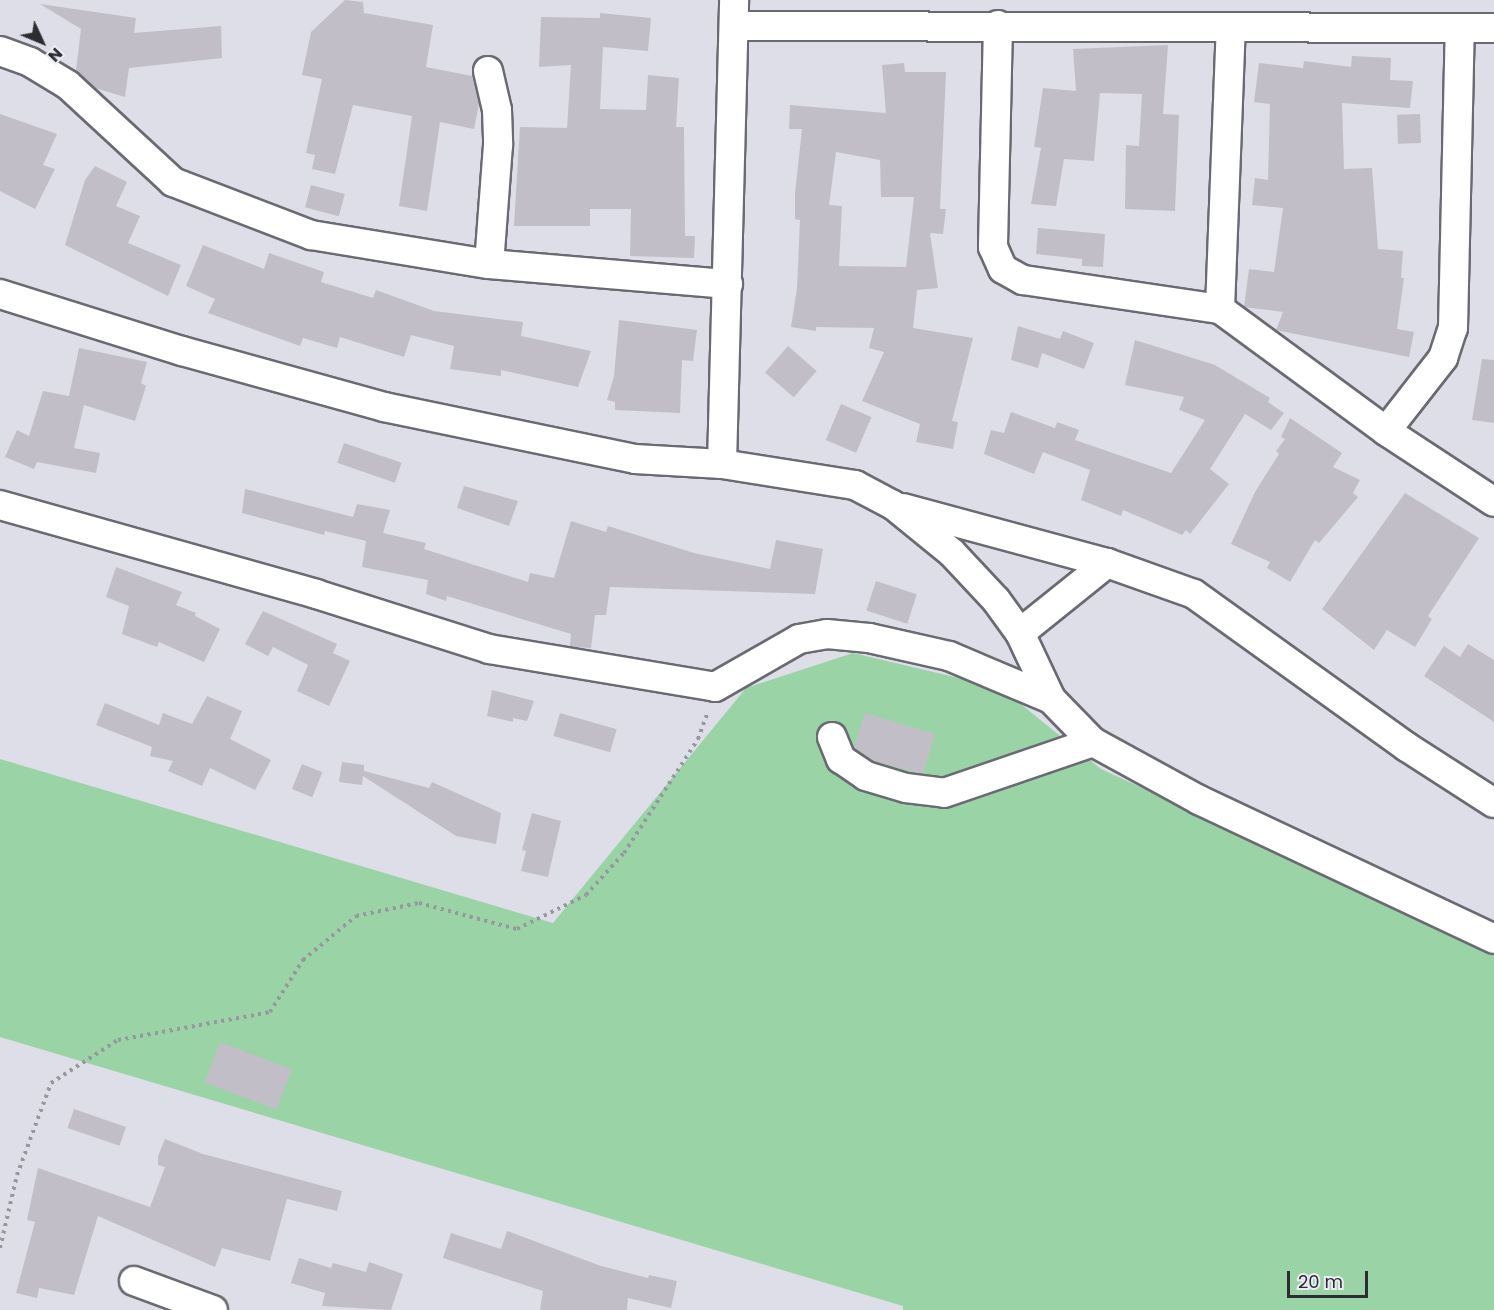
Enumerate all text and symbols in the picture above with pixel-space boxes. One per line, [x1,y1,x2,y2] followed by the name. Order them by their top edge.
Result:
[12,12,72,72] north arrow
[43,43,68,67] text: N
[1290,1259,1371,1297] scale bar
[1298,1269,1343,1294] text: 20 m

